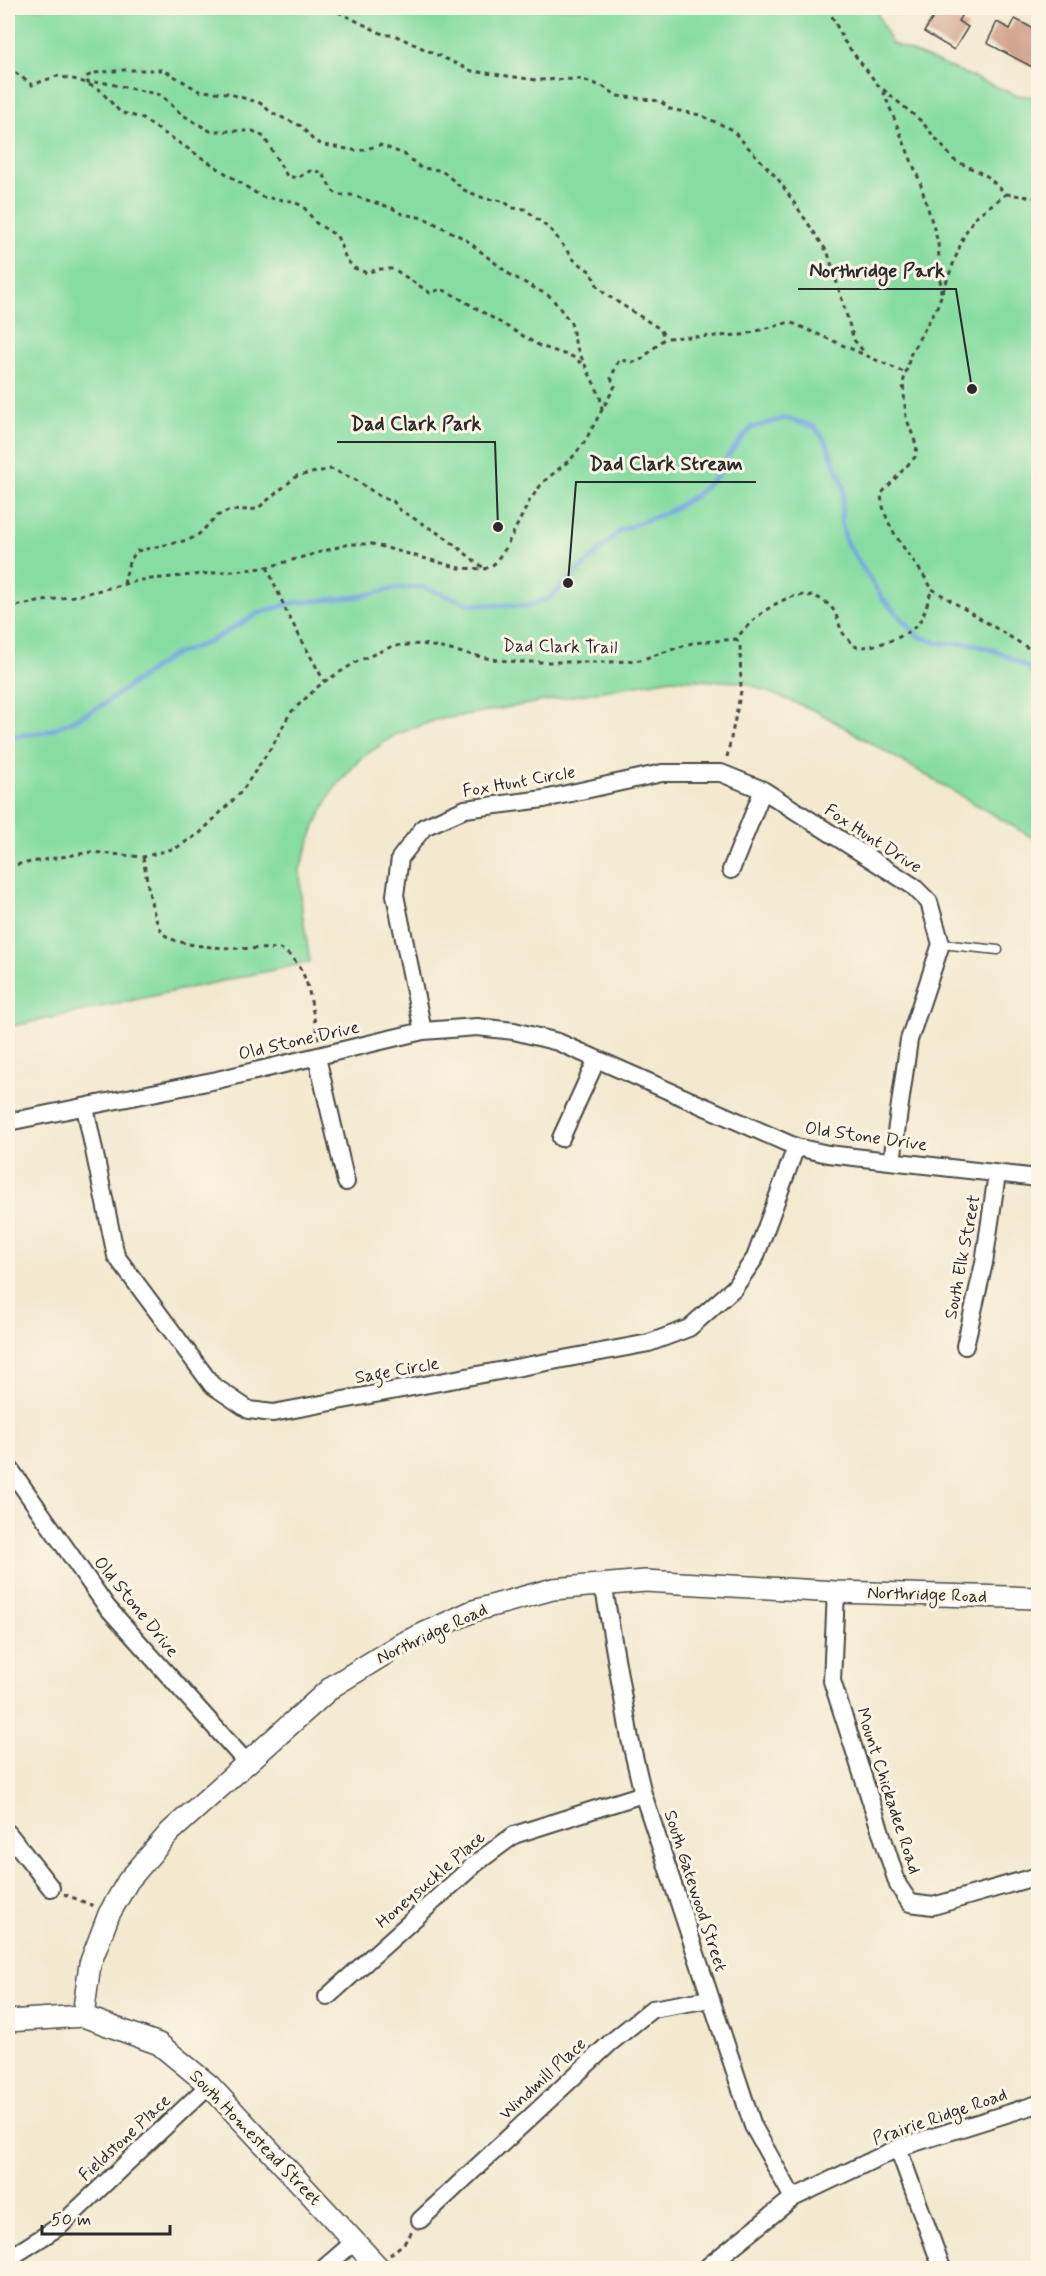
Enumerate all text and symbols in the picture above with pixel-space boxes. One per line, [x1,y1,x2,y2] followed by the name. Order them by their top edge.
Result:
[798,251,956,289] callout: Northridge Park
[809,258,945,287] text: Northridge Park
[337,404,495,442] callout: Dad Clark Park
[351,411,482,438] text: Dad Clark Park
[576,444,756,482] callout: Dad Clark Stream
[589,451,743,478] text: Dad Clark Stream
[502,634,618,660] street label: Dad Clark Trail
[461,760,577,804] street label: Fox Hunt Circle
[820,799,926,879] street label: Fox Hunt Drive
[236,1015,362,1067] street label: Old Stone Drive
[803,1117,929,1157] street label: Old Stone Drive
[939,1193,987,1321] street label: South Elk Street
[353,1352,441,1392] street label: Sage Circle
[88,1552,184,1663] street label: Old Stone Drive
[867,1581,987,1610] street label: Northridge Road
[373,1598,492,1671] street label: Northridge Road
[850,1705,926,1877] street label: Mount Chickadee Road
[658,1807,733,1975] street label: South Gatewood Street
[371,1826,491,1934] street label: Honeysuckle Place
[494,2032,592,2126] street label: Windmill Place
[184,2065,326,2211] street label: South Homestead Street
[870,2083,1011,2152] street label: Prairie Ridge Road
[74,2089,176,2187] street label: Fieldstone Place
[42,2198,170,2236] scale bar
[51,2208,91,2232] text: 50 m

